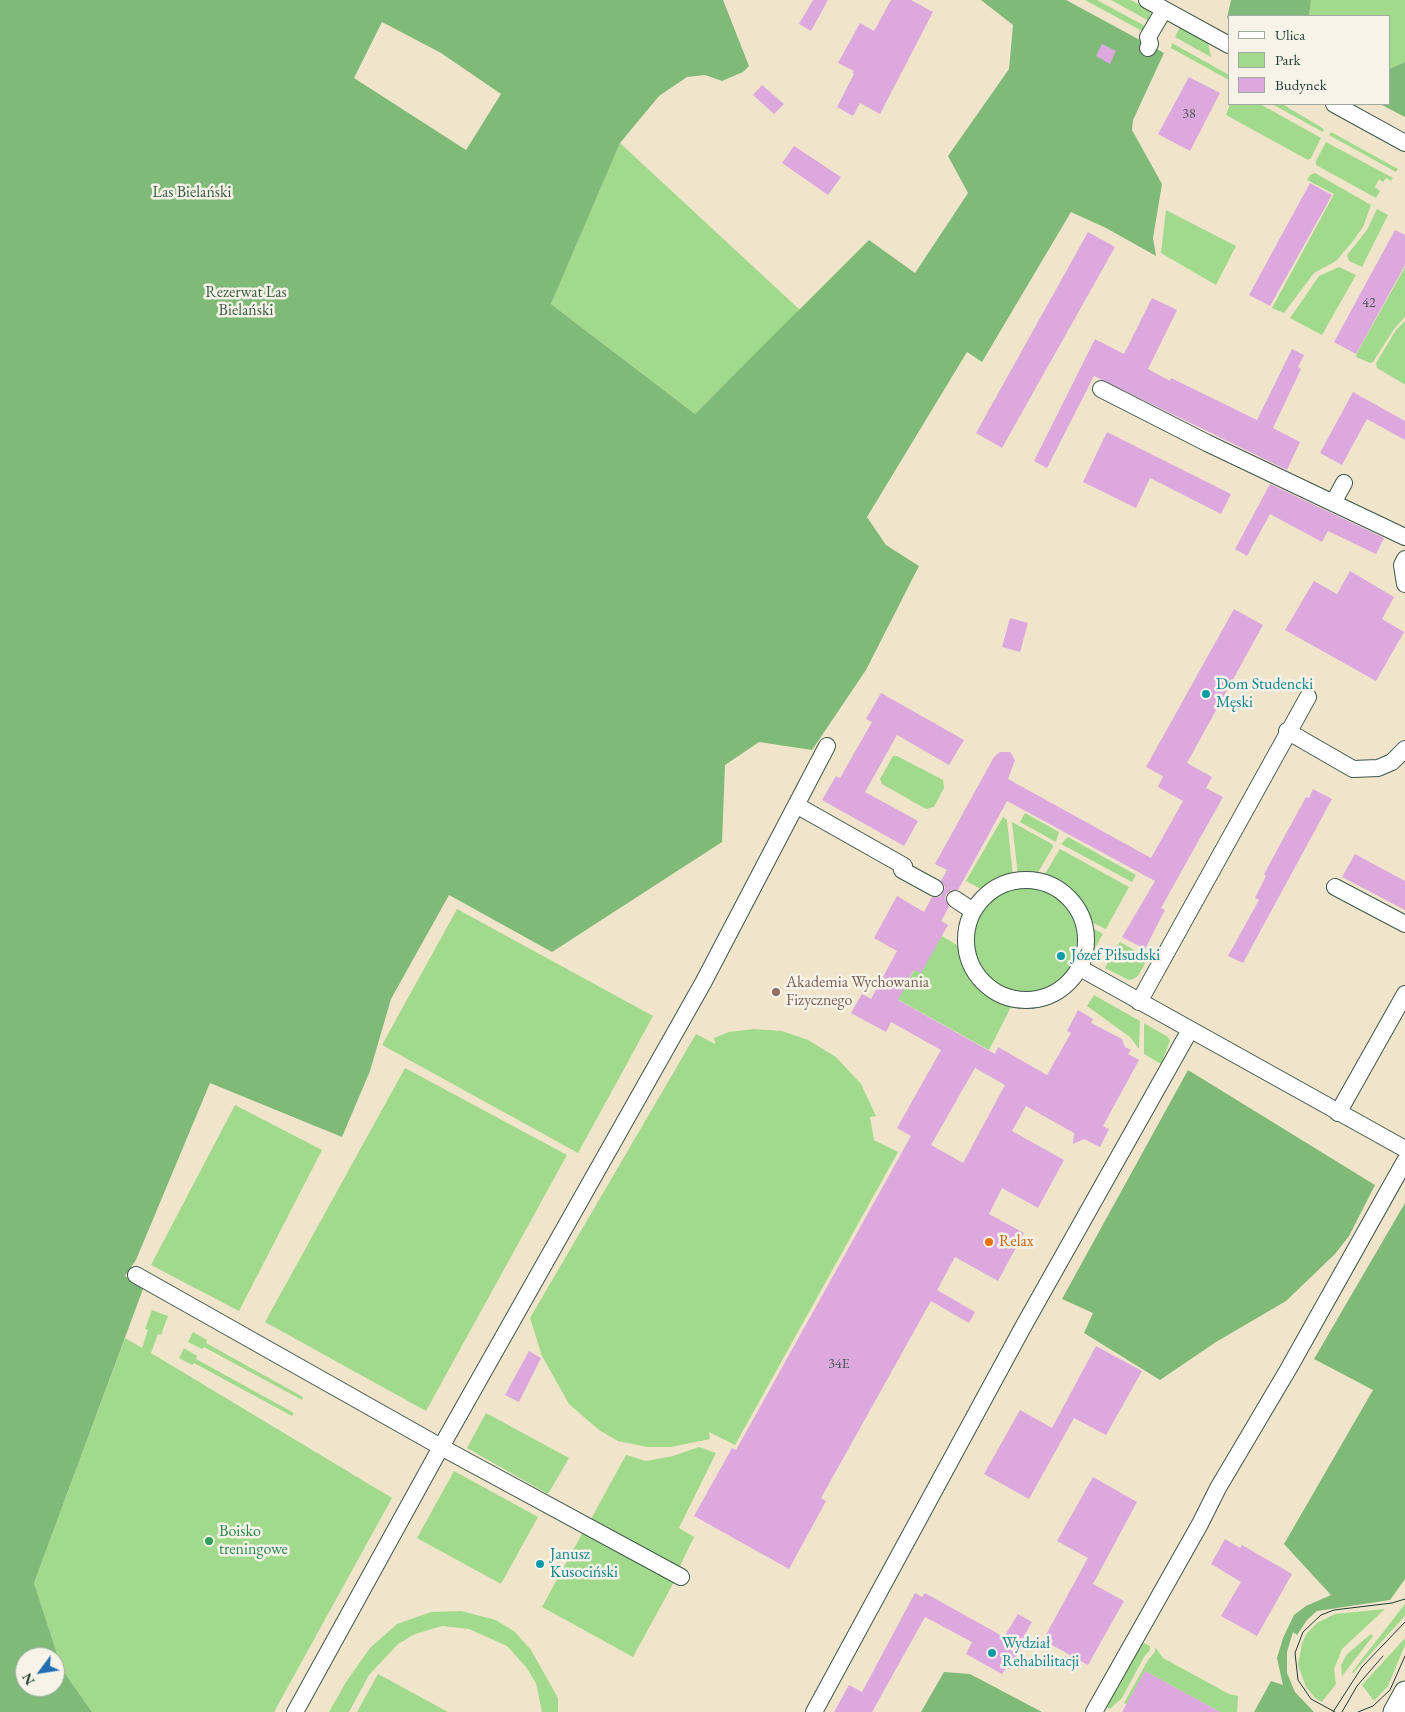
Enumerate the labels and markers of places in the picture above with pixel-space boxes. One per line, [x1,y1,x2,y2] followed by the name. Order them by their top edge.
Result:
[1216,675,1313,713] place label: Dom Studencki Męski
[1200,688,1212,700] marker: Dom Studencki Męski
[1071,946,1160,966] place label: Józef Piłsudski
[1055,950,1067,962] marker: Józef Piłsudski
[786,973,929,1011] place label: Akademia Wychowania Fizycznego
[770,986,782,998] marker: Akademia Wychowania Fizycznego
[999,1232,1034,1252] place label: Relax
[983,1236,995,1248] marker: Relax
[219,1522,288,1560] place label: Boisko treningowe
[203,1535,215,1547] marker: Boisko treningowe
[550,1545,618,1583] place label: Janusz Kusociński
[534,1558,546,1570] marker: Janusz Kusociński
[1002,1634,1079,1672] place label: Wydział Rehabilitacji
[986,1647,998,1659] marker: Wydział Rehabilitacji

